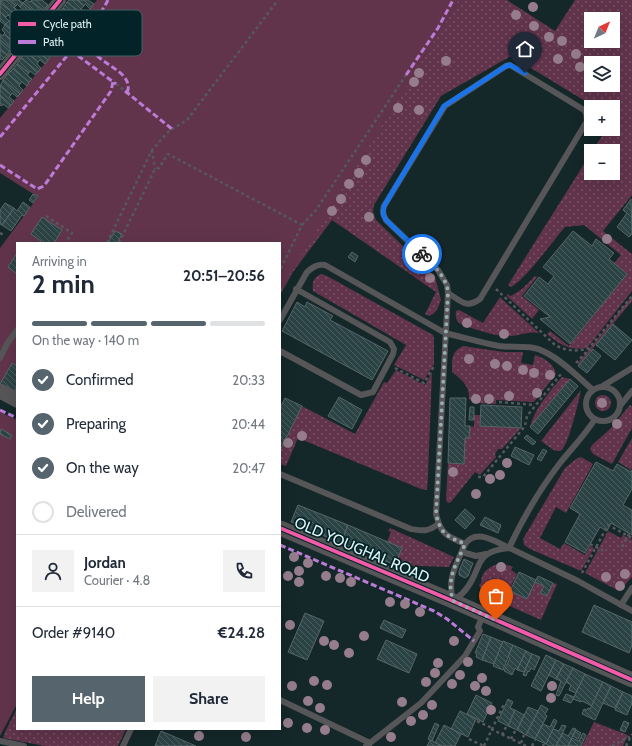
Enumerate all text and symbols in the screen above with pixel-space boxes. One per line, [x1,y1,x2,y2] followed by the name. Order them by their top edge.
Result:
[10,10,142,56] legend
[584,12,620,48] north arrow
[584,12,620,180] map controls
[43,17,92,31] text: Cycle path
[508,32,542,73] pin
[43,35,64,49] text: Path
[514,38,536,60] icon: home
[584,56,620,92] button: layers
[584,100,620,136] button: +
[584,144,620,180] button: −
[402,234,442,274] courier
[411,243,433,265] icon: bike
[32,253,87,269] text: Arriving in
[183,267,265,285] text: 20:51–20:56
[32,268,95,300] text: 2 min
[32,332,139,348] text: On the way · 140 m
[32,369,54,391] icon: check
[66,371,134,389] text: Confirmed
[232,372,265,388] text: 20:33
[32,413,54,435] icon: check
[66,415,126,433] text: Preparing
[231,416,265,432] text: 20:44
[32,457,54,479] icon: check
[66,459,139,477] text: On the way
[232,460,265,476] text: 20:47
[66,503,127,521] text: Delivered
[292,513,432,587] street label: OLD YOUGHAL ROAD
[32,550,74,592] button: person
[223,550,265,592] button: phone
[84,554,126,572] text: Jordan
[84,572,150,588] text: Courier · 4.8
[479,579,513,620] pin
[485,585,507,607] icon: bag
[32,624,115,642] text: Order #9140
[218,624,265,642] text: €24.28
[32,676,145,722] button: Help
[153,676,265,722] button: Share

